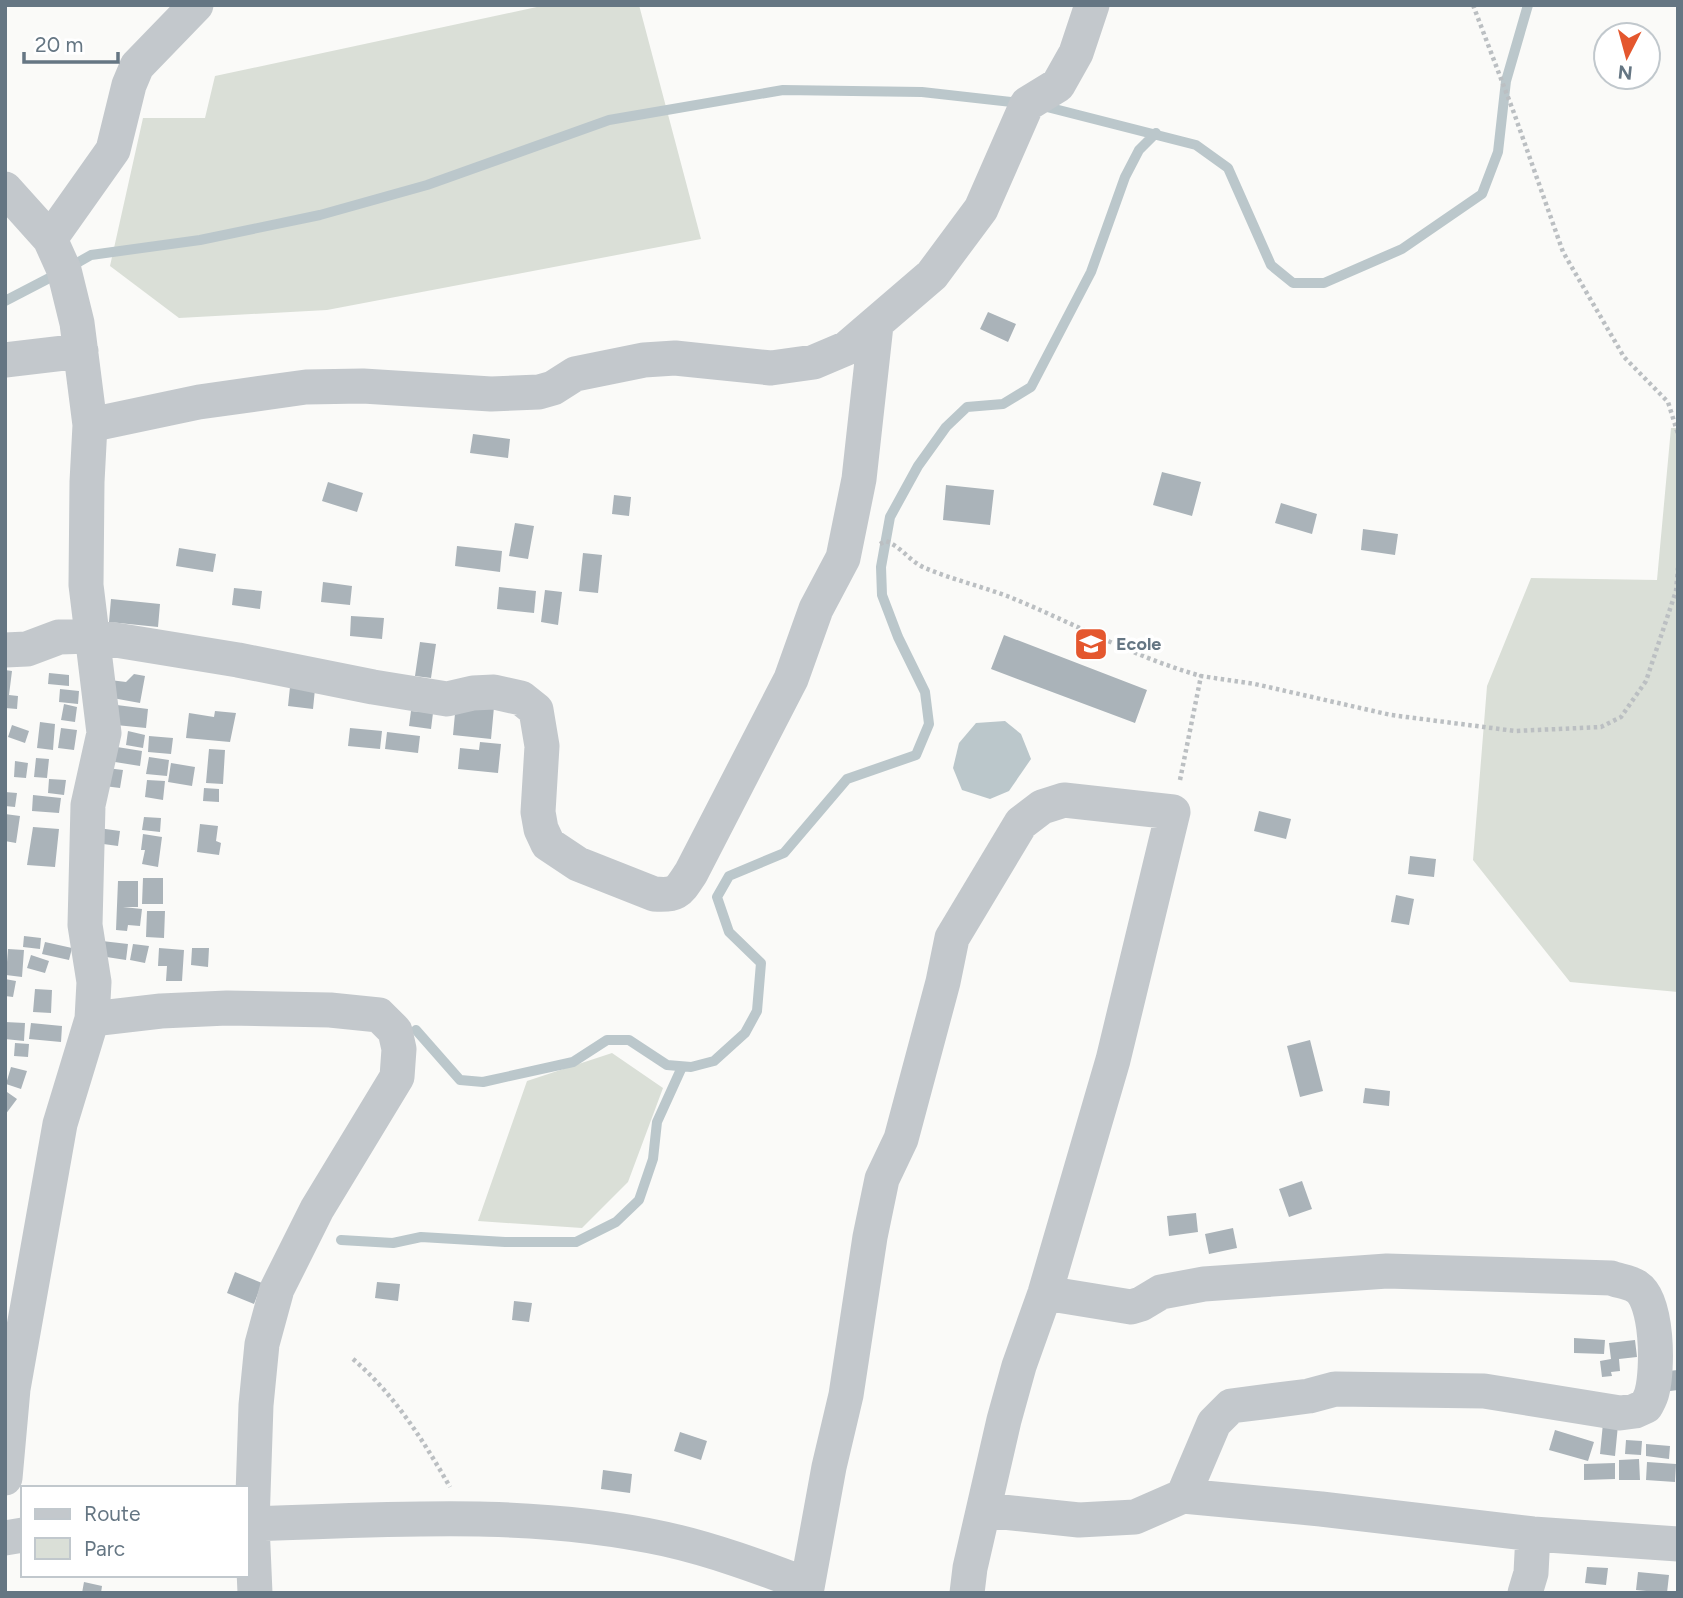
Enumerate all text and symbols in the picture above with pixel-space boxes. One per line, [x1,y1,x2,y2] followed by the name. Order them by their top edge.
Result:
[24,21,119,65] scale bar
[1592,21,1662,91] north arrow
[35,32,83,57] text: 20 m
[1617,60,1634,85] text: N
[1072,625,1110,663] school or university icon: Ecole
[1116,633,1161,655] place label: Ecole
[21,1486,248,1577] legend
[84,1501,140,1526] text: Route
[84,1536,125,1561] text: Parc

